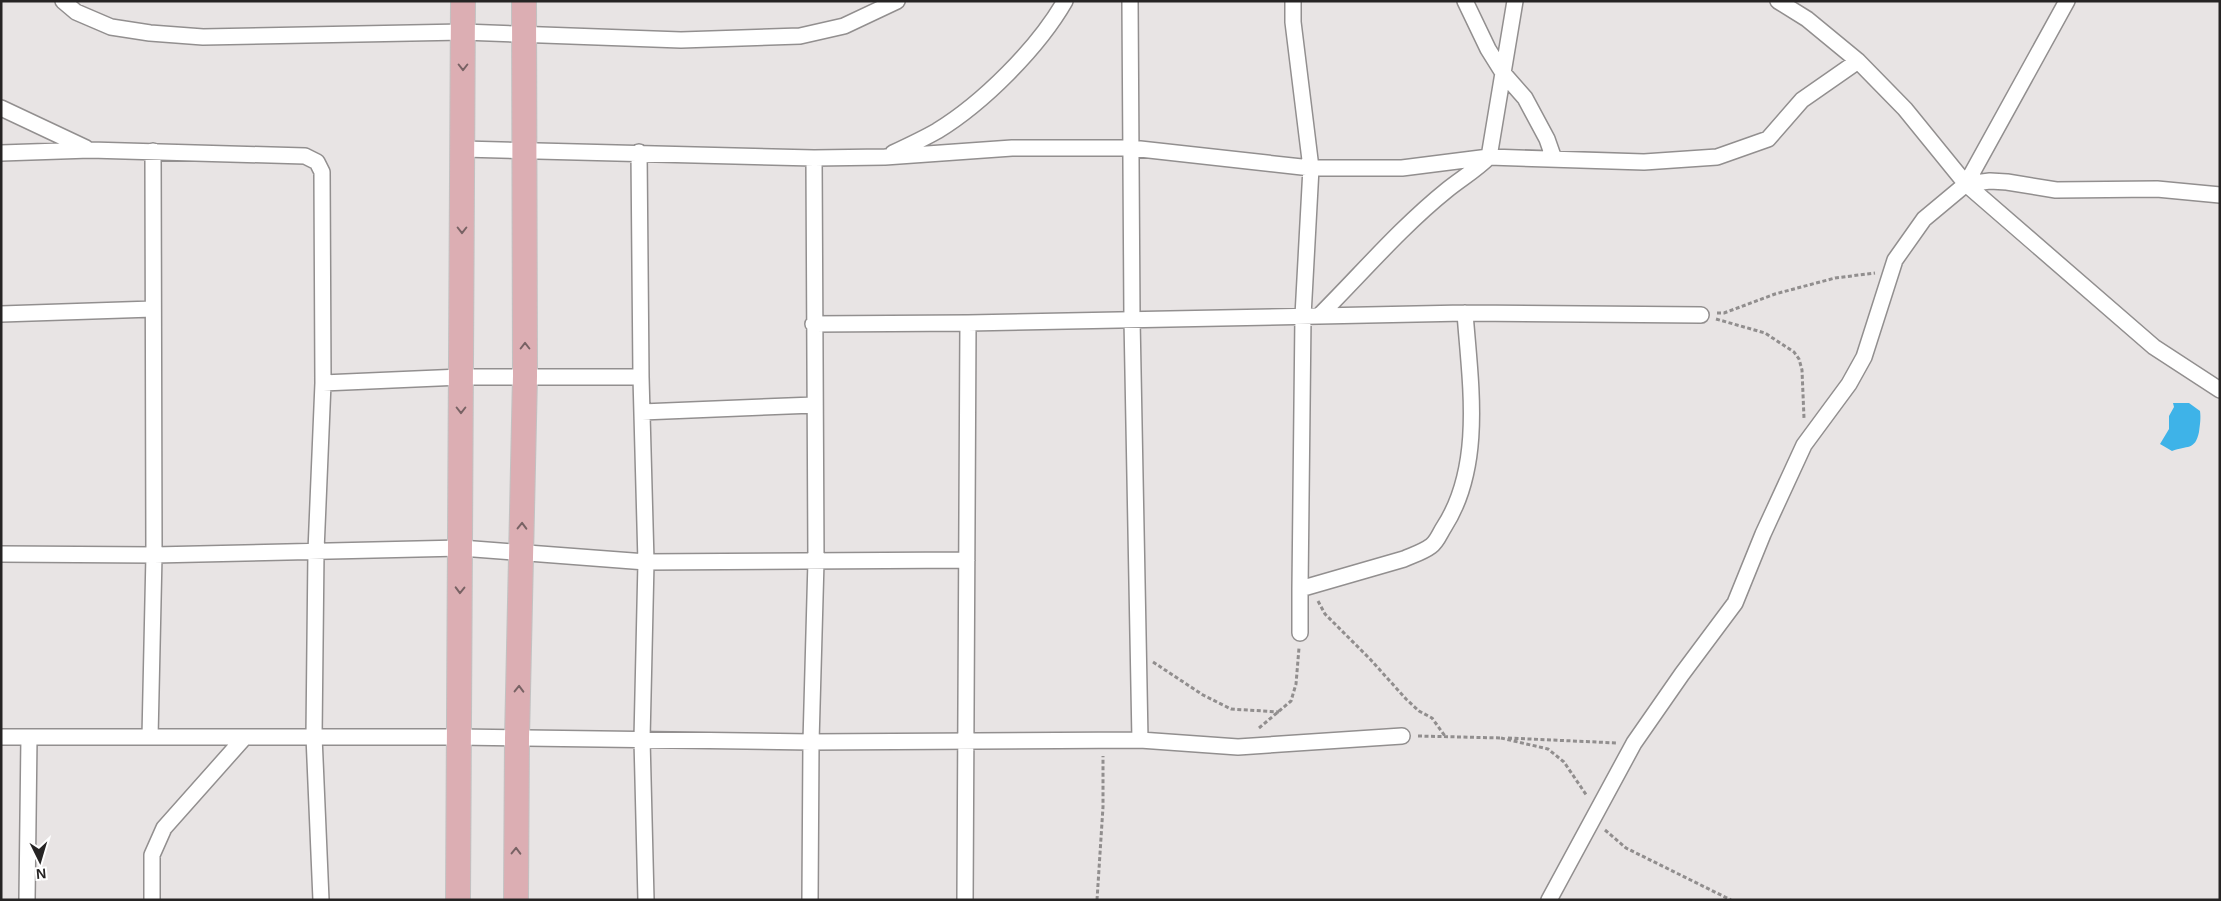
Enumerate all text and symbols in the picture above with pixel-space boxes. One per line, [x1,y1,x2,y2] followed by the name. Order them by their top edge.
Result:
[458,64,468,72] one-way arrow
[457,226,467,234] one-way arrow
[520,342,530,350] one-way arrow
[456,406,466,414] one-way arrow
[517,522,528,530] one-way arrow
[455,586,465,594] one-way arrow
[513,684,524,692] one-way arrow
[15,836,65,886] north arrow
[511,847,521,854] one-way arrow
[35,866,47,882] text: N

